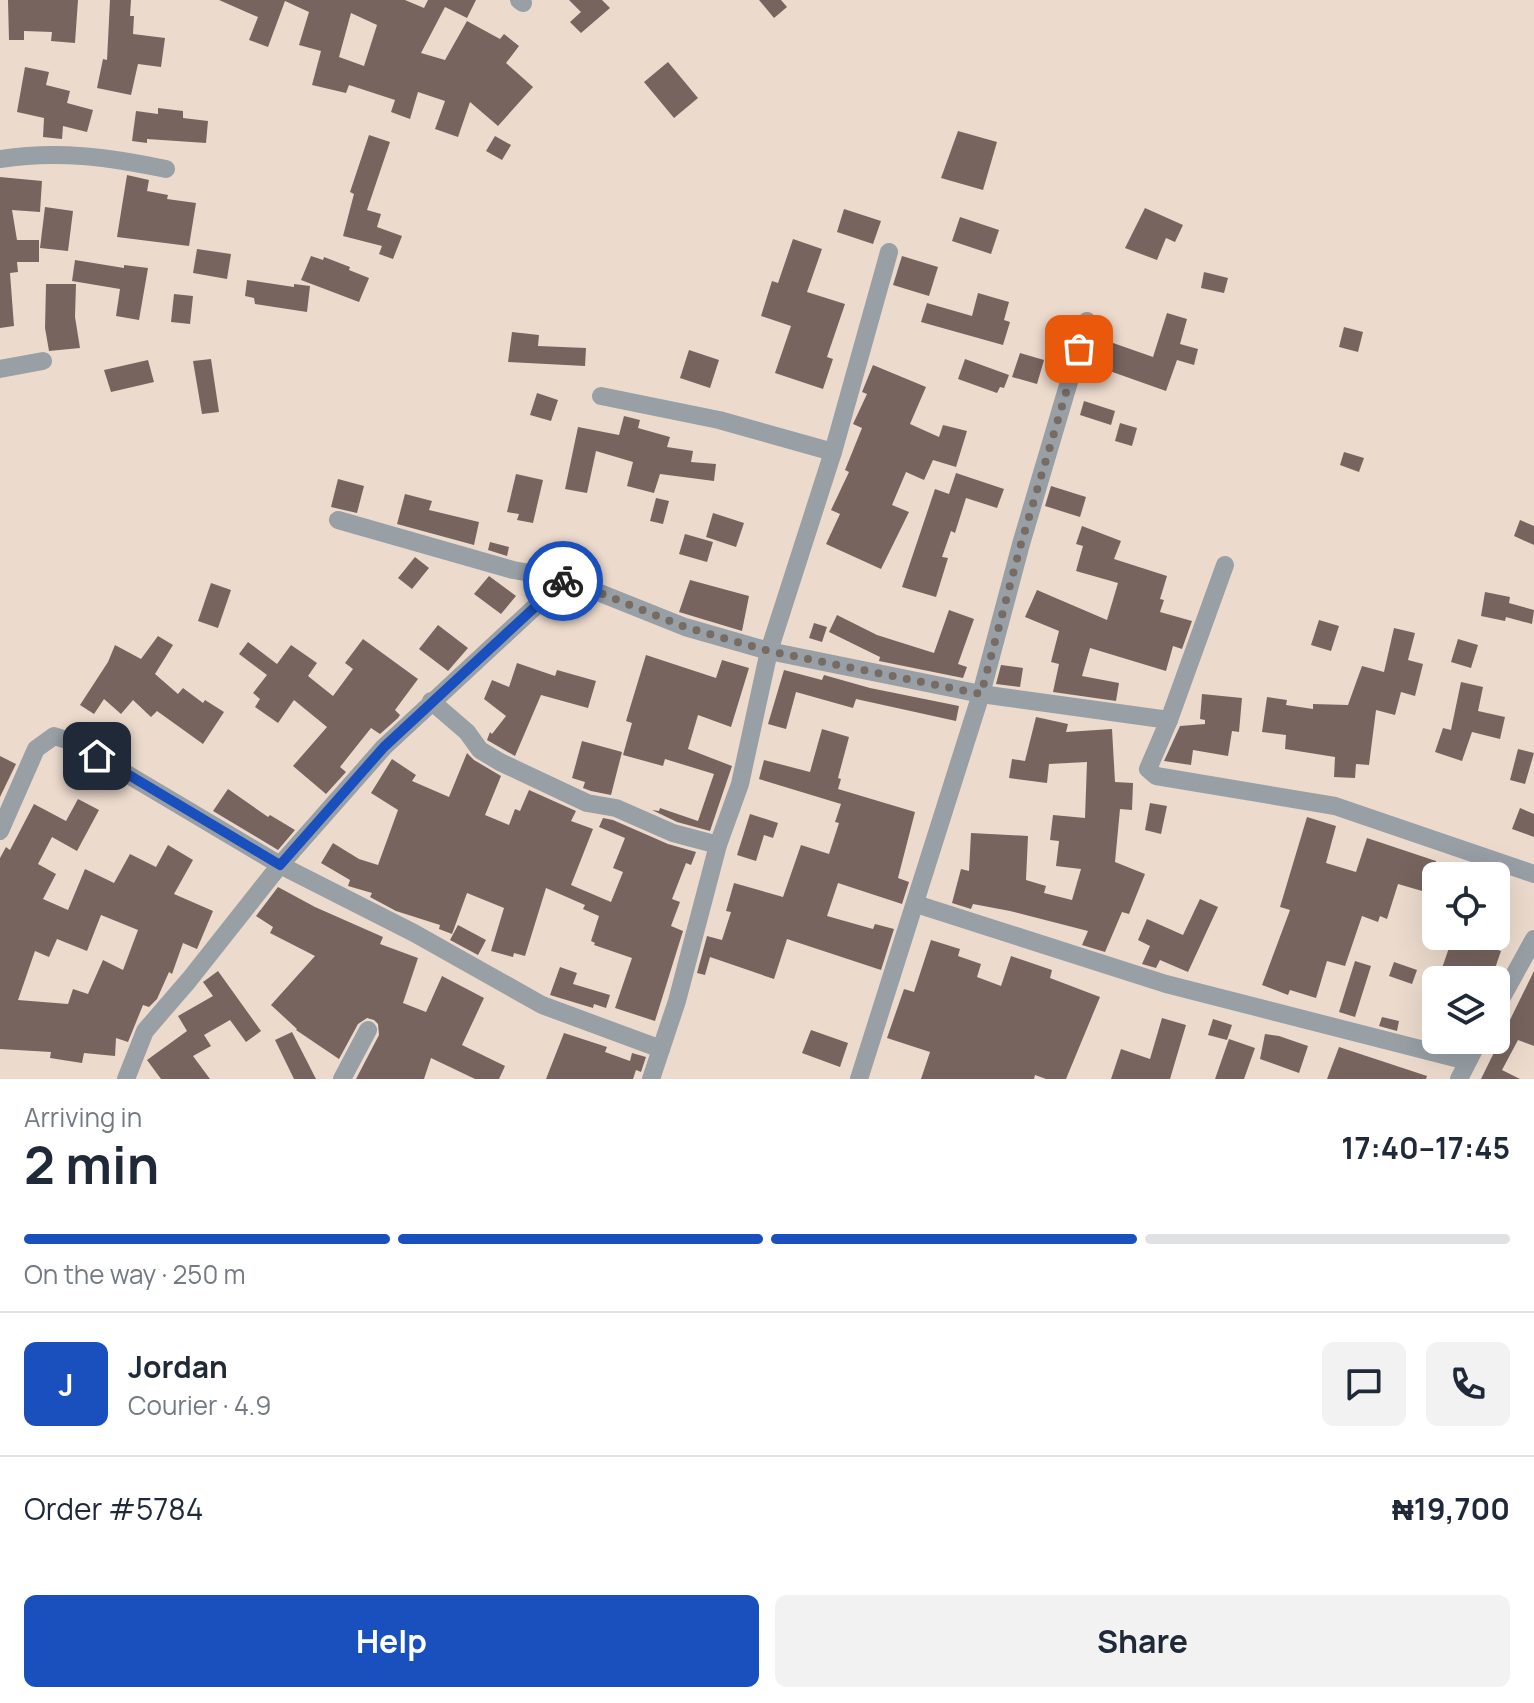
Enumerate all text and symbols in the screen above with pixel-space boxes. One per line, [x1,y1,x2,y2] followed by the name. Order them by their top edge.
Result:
[1045,315,1113,383] pin
[1057,327,1101,371] icon: bag
[523,541,603,621] courier
[541,559,585,603] icon: bike
[63,722,131,790] pin
[75,734,119,778] icon: home
[1422,862,1510,1054] map controls
[1422,862,1510,950] button: locate
[1422,966,1510,1054] button: layers
[24,1099,142,1135] text: Arriving in
[1341,1127,1510,1168] text: 17:40–17:45
[24,1129,159,1200] text: 2 min
[24,1256,246,1292] text: On the way · 250 m
[1322,1342,1406,1426] button: chat
[1426,1342,1510,1426] button: phone
[128,1346,228,1387] text: Jordan
[58,1364,74,1405] text: J
[128,1387,271,1423] text: Courier · 4.9
[24,1488,203,1529] text: Order #5784
[1392,1488,1510,1529] text: ₦19,700
[24,1595,759,1687] button: Help
[775,1595,1510,1687] button: Share

